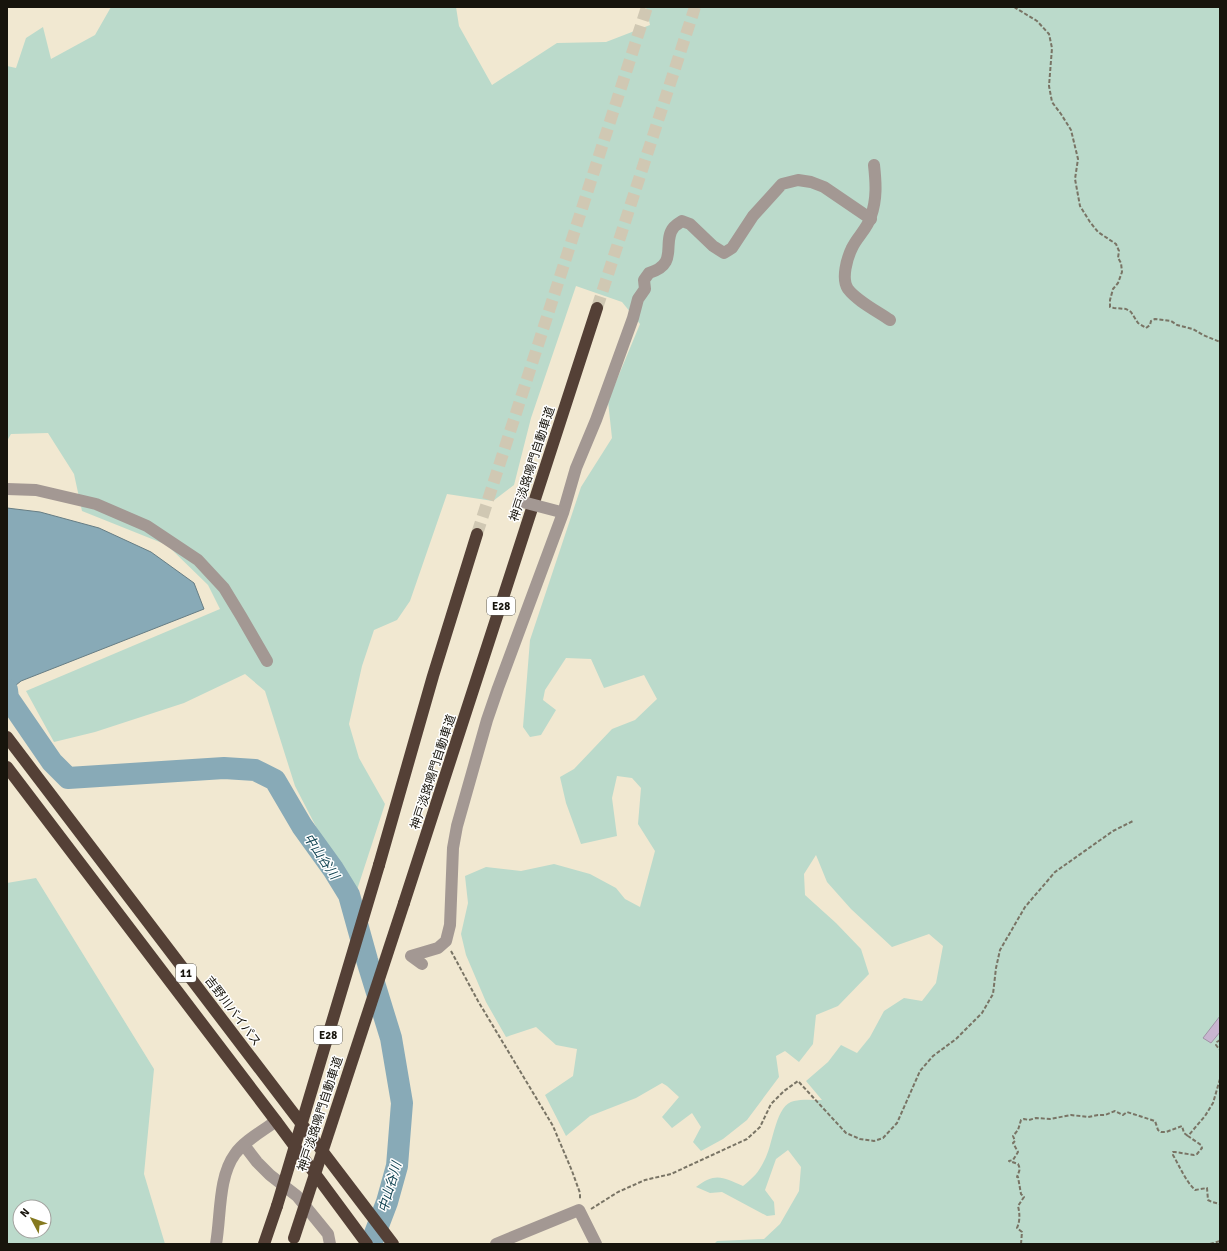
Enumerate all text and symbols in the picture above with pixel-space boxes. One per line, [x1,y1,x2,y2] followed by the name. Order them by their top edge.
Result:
[507,405,558,524] street label: 神戸淡路鳴門自動車道
[487,597,515,615] road number: E28
[408,713,459,832] street label: 神戸淡路鳴門自動車道
[300,831,343,884] water label: 中山谷川
[176,964,196,982] road number: 11
[201,973,264,1049] street label: 吉野川バイパス
[314,1026,342,1044] road number: E28
[295,1055,346,1174] street label: 神戸淡路鳴門自動車道
[375,1158,405,1214] water label: 中山谷川
[12,1199,52,1239] north arrow
[17,1206,32,1220] text: N

